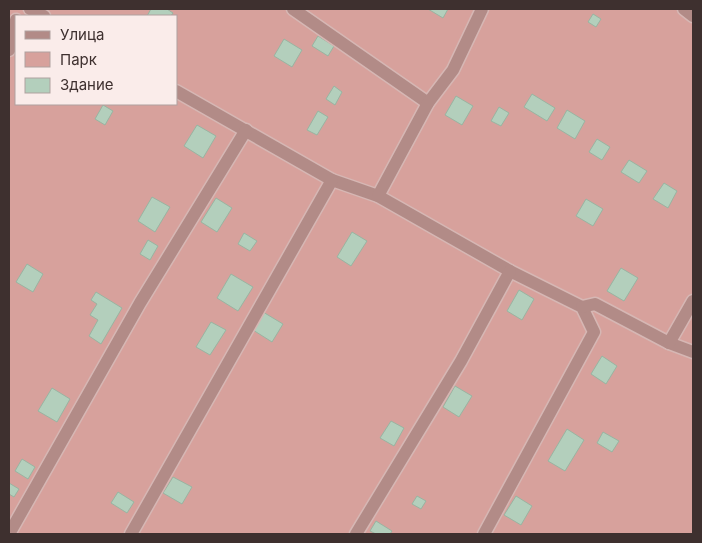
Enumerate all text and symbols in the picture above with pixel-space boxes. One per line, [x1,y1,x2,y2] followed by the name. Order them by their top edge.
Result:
[15,15,178,105] legend
[60,25,104,44] text: Улица
[60,50,97,69] text: Парк
[60,75,114,94] text: Здание

